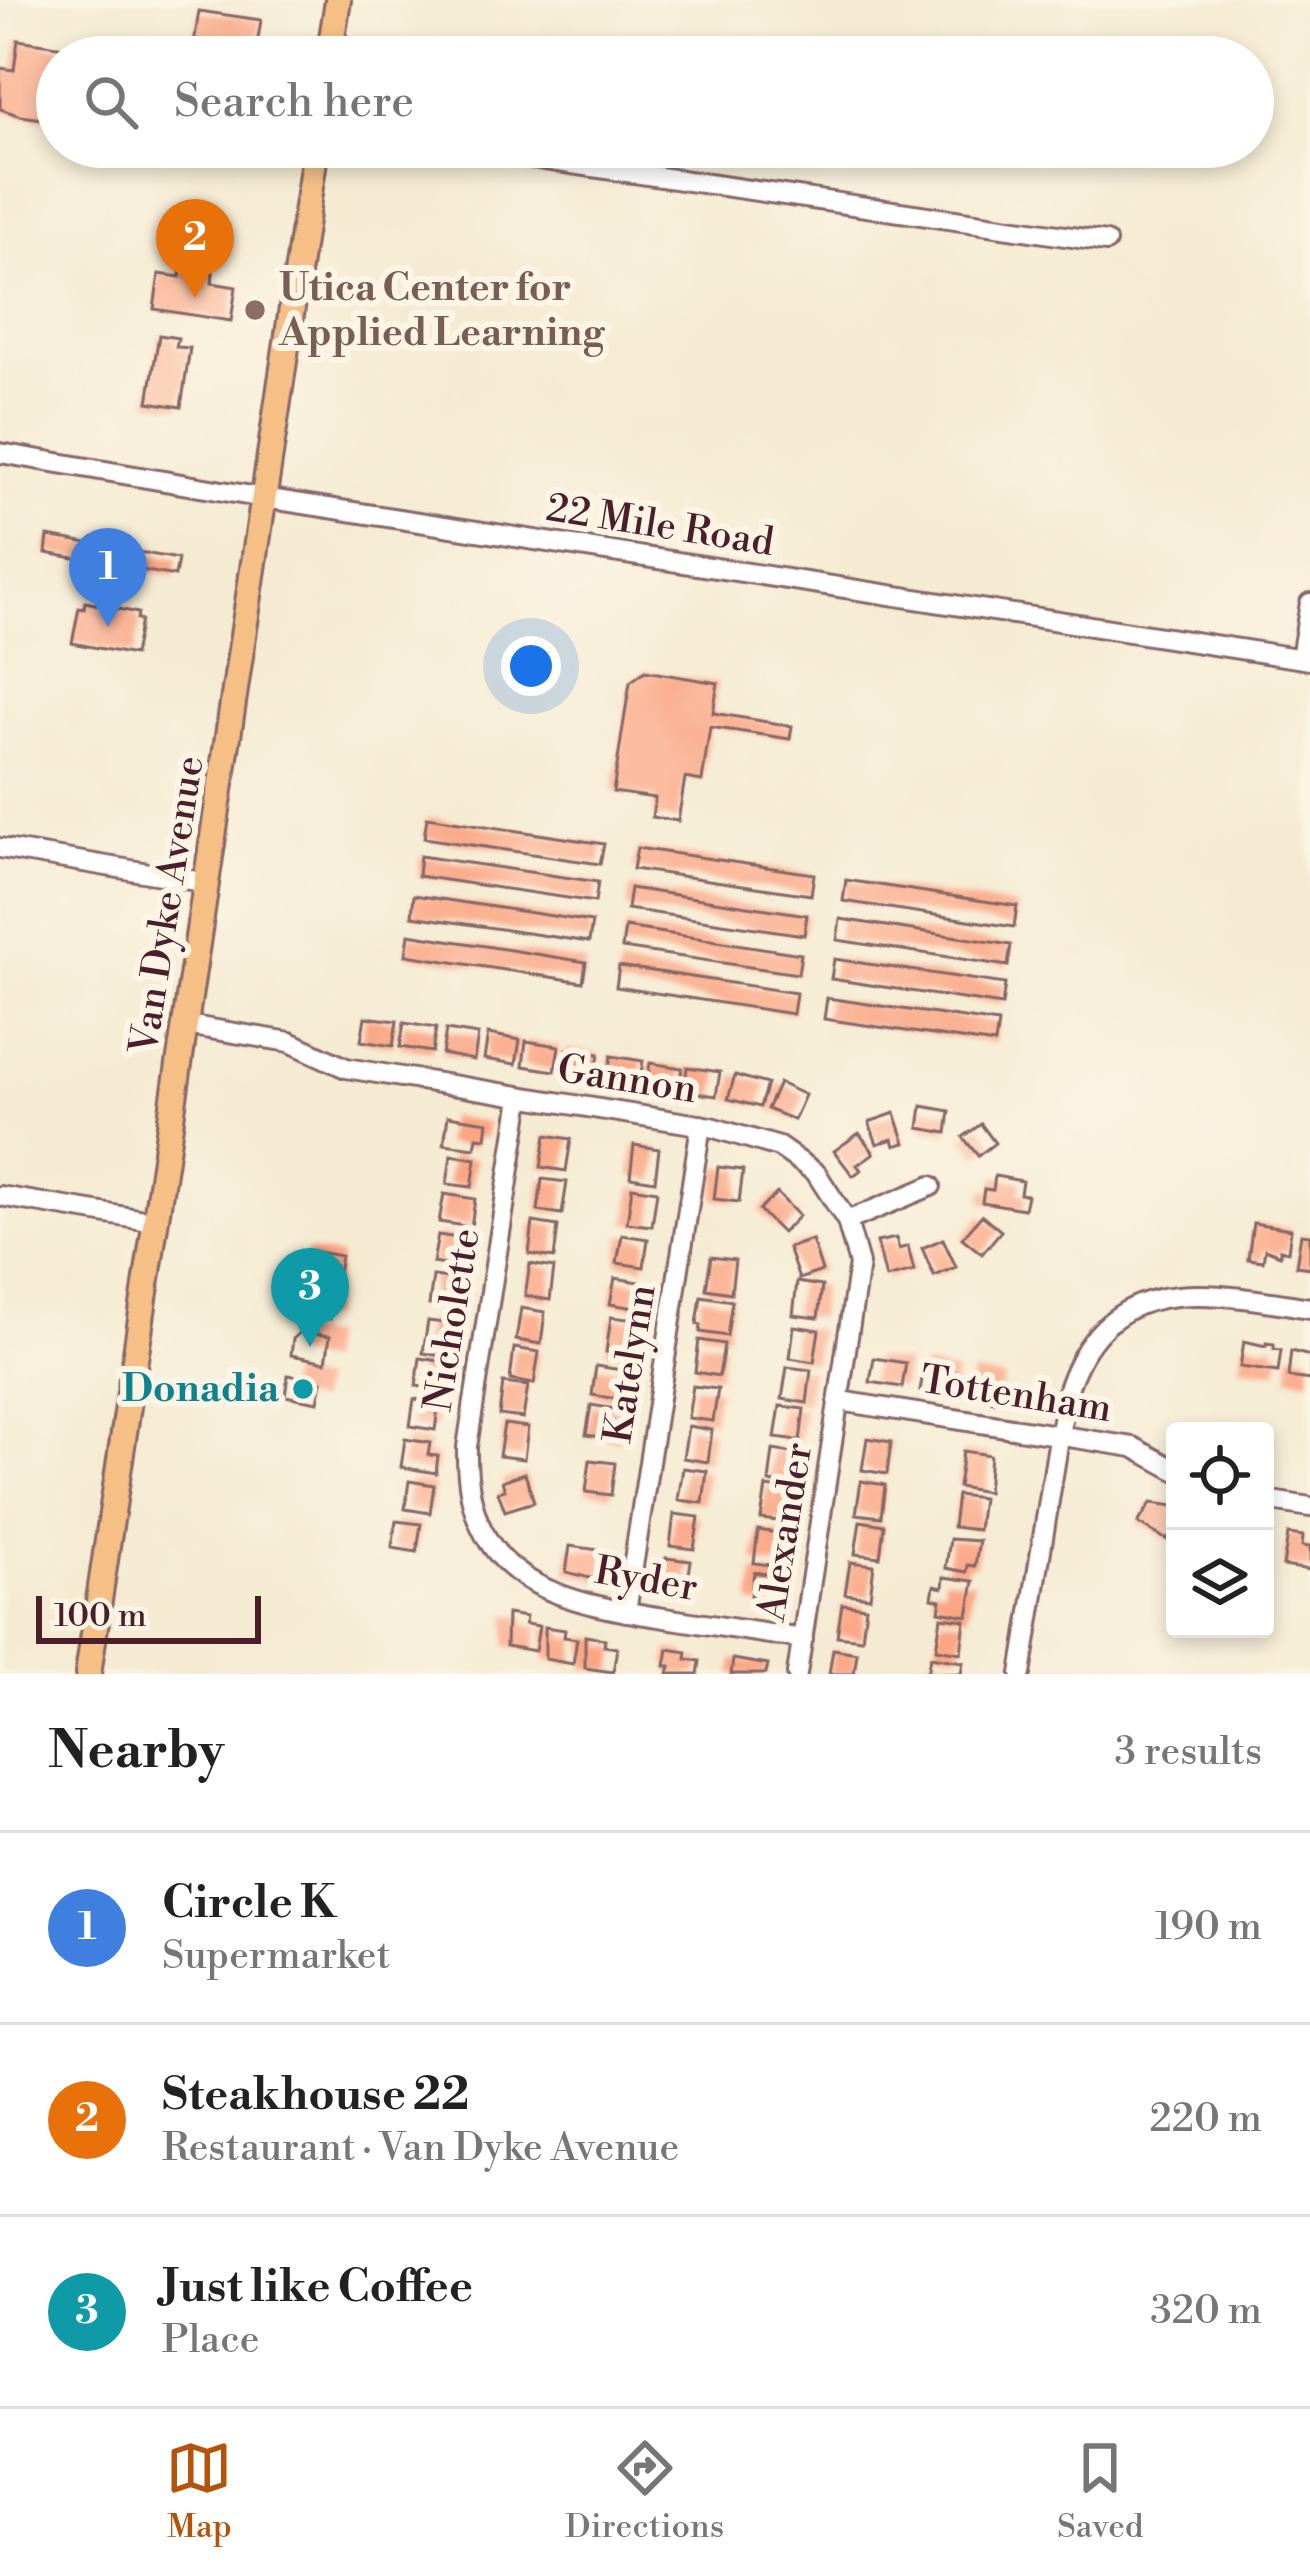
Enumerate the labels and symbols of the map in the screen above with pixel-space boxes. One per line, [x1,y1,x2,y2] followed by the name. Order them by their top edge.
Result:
[156,199,234,298] pin: 2
[278,264,605,358] place label: Utica Center for Applied Learning
[242,297,268,323] marker: Utica Center for Applied Learning
[543,484,777,568] street label: 22 Mile Road
[69,528,147,627] pin: 1
[501,636,561,696] your location
[120,752,216,1059] street label: Van Dyke Avenue
[554,1045,700,1115] street label: Gannon
[414,1225,492,1415] street label: Nicholette
[271,1248,349,1347] pin: 3
[594,1281,668,1447] street label: Katelynn
[917,1356,1115,1434] street label: Tottenham
[122,1365,280,1414] place label: Donadia
[290,1376,316,1402] marker: Donadia
[748,1439,824,1626] street label: Alexander
[591,1547,701,1613] street label: Ryder
[36,1590,261,1643] scale bar

